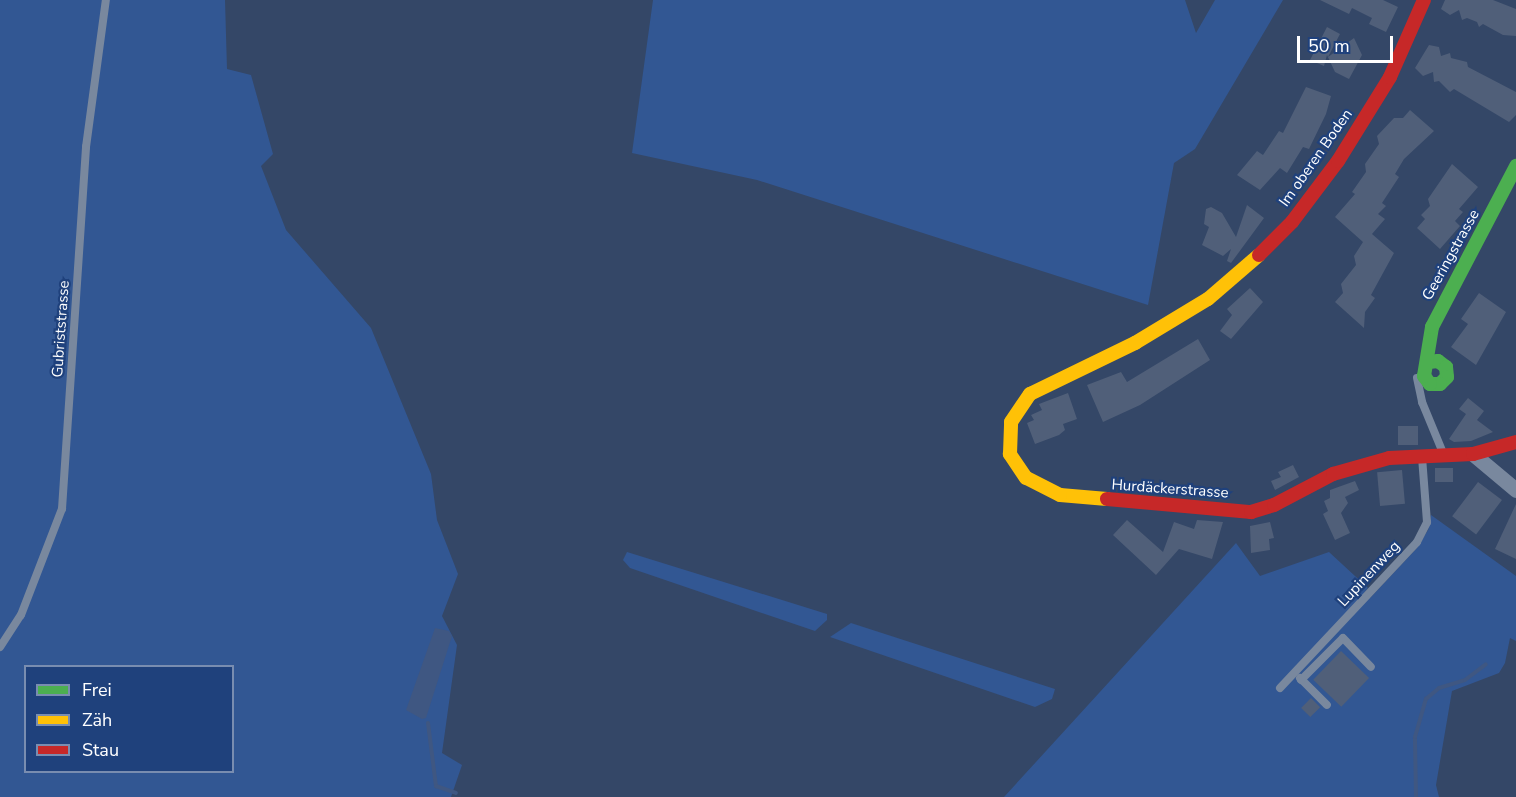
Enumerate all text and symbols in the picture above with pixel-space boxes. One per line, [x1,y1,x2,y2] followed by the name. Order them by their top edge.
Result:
[1300,24,1396,62] scale bar
[1308,34,1350,58] text: 50 m
[1276,106,1356,210] street label: Im oberen Boden
[1419,206,1483,304] street label: Geeringstrasse
[49,280,73,378] street label: Gubriststrasse
[1111,476,1229,502] street label: Hurdäckerstrasse
[1334,538,1404,610] street label: Lupinenweg
[24,665,234,773] legend
[82,678,112,702] text: Frei
[82,708,112,732] text: Zäh
[82,738,119,762] text: Stau

